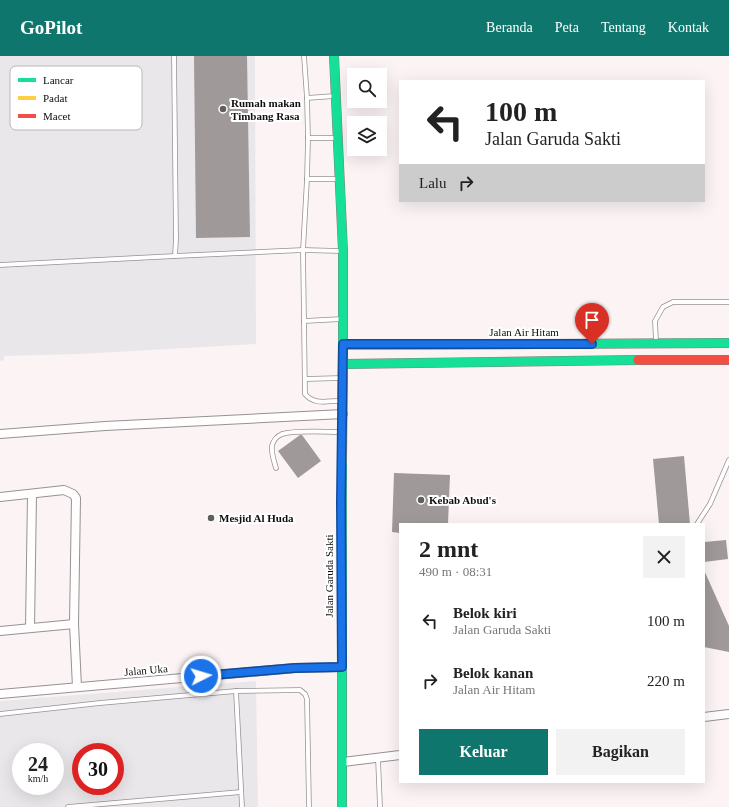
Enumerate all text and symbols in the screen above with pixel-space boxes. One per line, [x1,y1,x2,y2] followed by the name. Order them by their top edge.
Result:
[20,17,82,38] text: GoPilot
[486,20,533,35] text: Beranda
[555,20,579,35] text: Peta
[601,20,646,35] text: Tentang
[668,20,709,35] text: Kontak
[10,66,142,130] legend
[347,68,387,156] map controls
[347,68,387,108] button: search
[43,74,74,86] text: Lancar
[43,92,67,104] text: Padat
[419,96,471,148] icon: left
[485,96,557,127] text: 100 m
[231,97,301,122] place label: Rumah makan Timbang Rasa
[218,104,228,114] marker: Rumah makan Timbang Rasa
[43,110,70,122] text: Macet
[347,116,387,156] button: layers
[485,129,621,149] text: Jalan Garuda Sakti
[455,172,477,194] icon: right
[419,175,447,191] text: Lalu
[575,303,609,344] pin
[581,309,603,331] icon: arrive
[489,326,559,338] street label: Jalan Air Hitam
[429,494,497,506] place label: Kebab Abud's
[416,495,426,505] marker: Kebab Abud's
[219,512,294,524] place label: Mesjid Al Huda
[206,513,216,523] marker: Mesjid Al Huda
[323,534,335,618] street label: Jalan Garuda Sakti
[419,536,478,562] text: 2 mnt
[643,536,685,578] button: close
[419,564,492,579] text: 490 m · 08:31
[453,605,517,621] text: Belok kiri
[419,610,441,632] icon: left
[647,613,685,629] text: 100 m
[453,622,551,637] text: Jalan Garuda Sakti
[180,655,222,697] position arrow
[124,662,168,678] street label: Jalan Uka
[453,665,533,681] text: Belok kanan
[419,670,441,692] icon: right
[647,673,685,689] text: 220 m
[453,682,535,697] text: Jalan Air Hitam
[419,729,548,775] button: Keluar
[556,729,685,775] button: Bagikan
[72,743,124,795] speed limit sign: 30
[28,753,48,775] text: 24
[28,773,48,784] text: km/h

